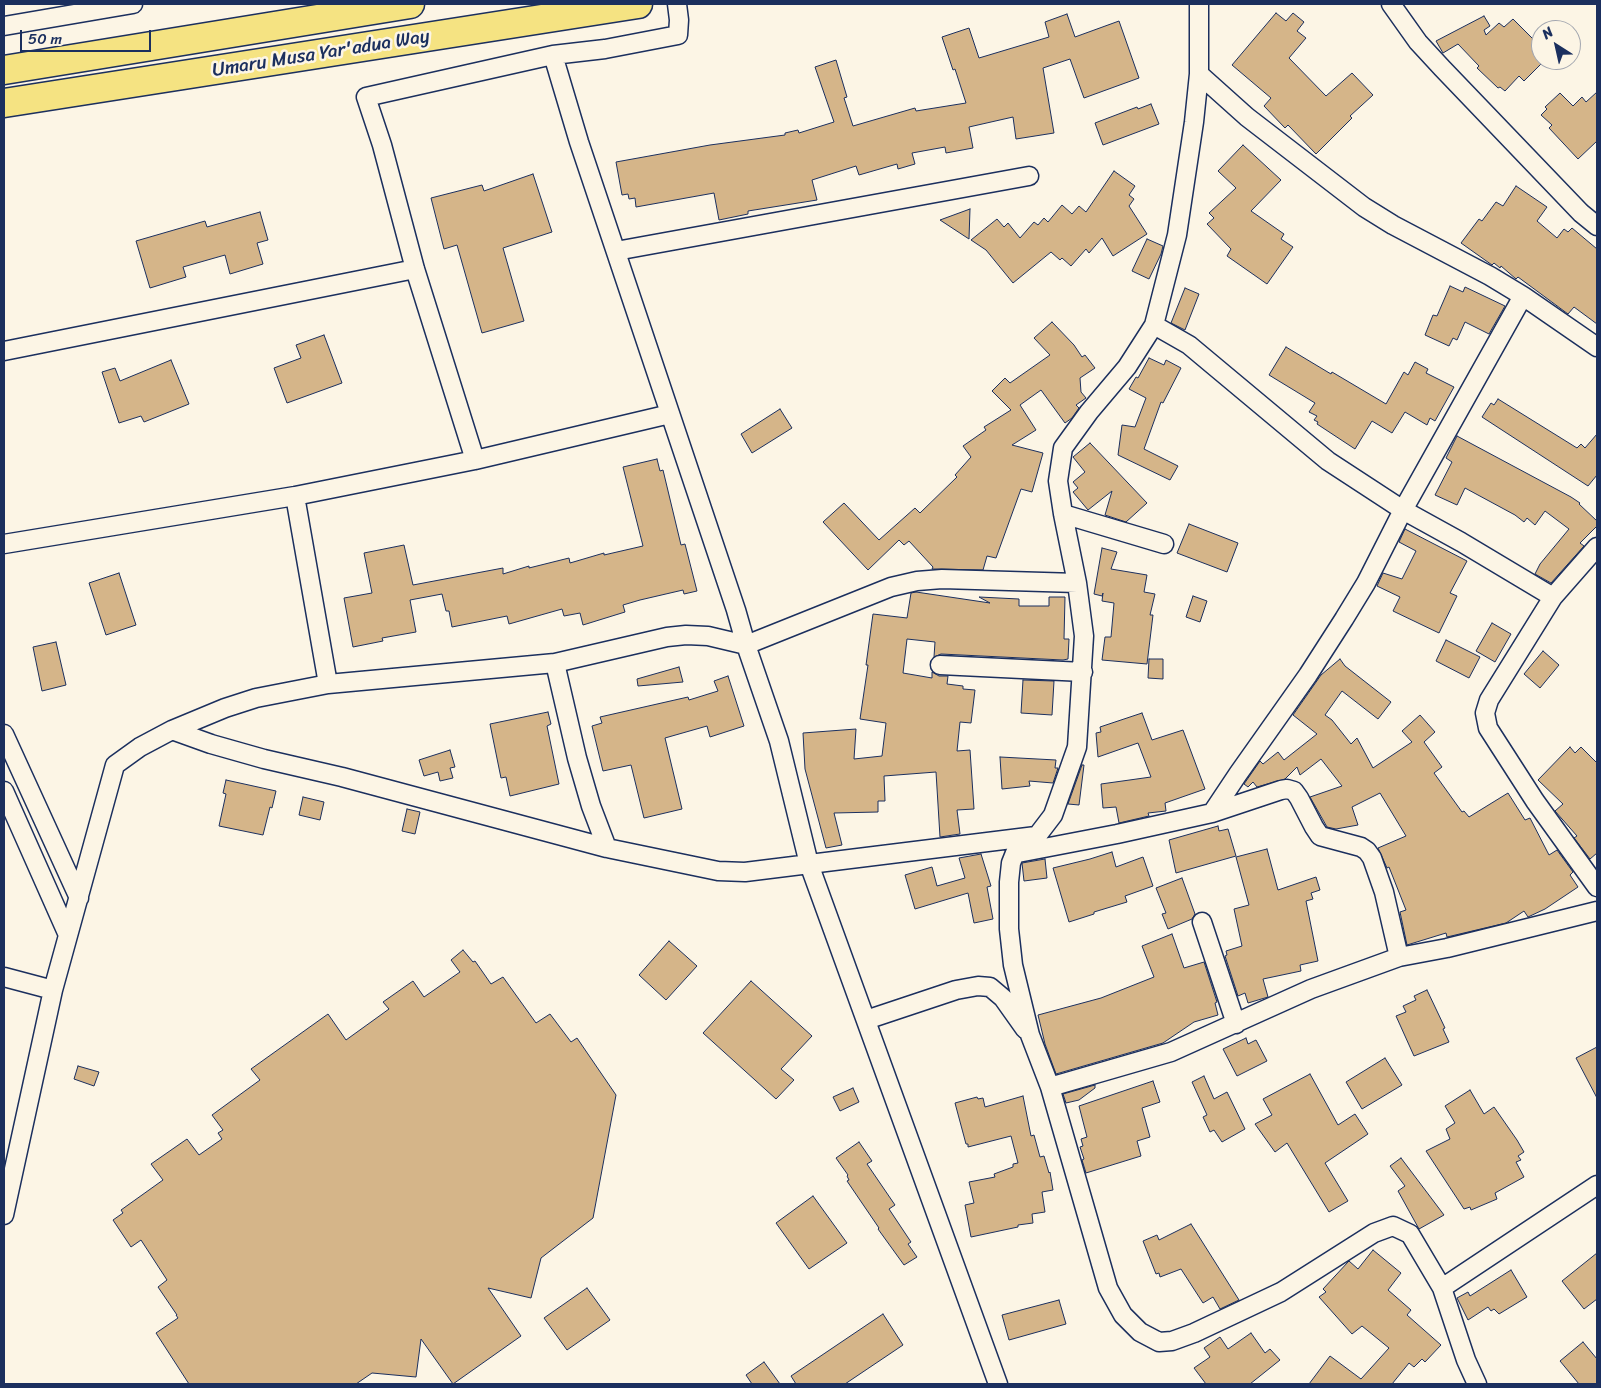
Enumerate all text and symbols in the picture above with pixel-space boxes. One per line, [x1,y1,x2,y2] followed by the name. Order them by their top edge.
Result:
[22,20,154,52] scale bar
[1531,20,1581,70] north arrow
[1537,20,1559,46] text: N
[28,26,62,52] text: 50 m
[211,26,431,82] street label: Umaru Musa Yar'adua Way

